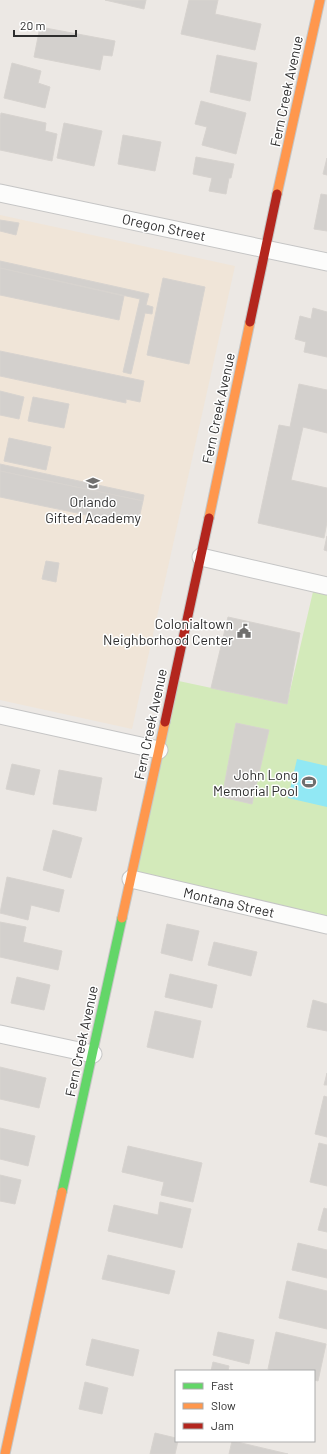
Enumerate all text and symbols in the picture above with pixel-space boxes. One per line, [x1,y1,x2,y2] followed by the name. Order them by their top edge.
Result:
[14,12,76,38] scale bar
[20,18,46,32] text: 20 m
[266,34,306,148] street label: Fern Creek Avenue
[121,210,207,244] street label: Oregon Street
[198,351,238,465] street label: Fern Creek Avenue
[85,475,101,491] school or university icon: Orlando Gifted Academy
[45,493,141,526] place label: Orlando Gifted Academy
[103,615,233,648] place label: Colonialtown Neighborhood Center
[236,623,252,639] public building icon: Colonialtown Neighborhood Center
[130,667,170,781] street label: Fern Creek Avenue
[213,766,298,799] place label: John Long Memorial Pool
[301,774,317,790] sports icon: John Long Memorial Pool
[182,883,276,921] street label: Montana Street
[61,984,101,1098] street label: Fern Creek Avenue
[175,1370,315,1442] legend
[211,1378,234,1392] text: Fast
[211,1398,236,1412] text: Slow
[211,1418,234,1432] text: Jam

